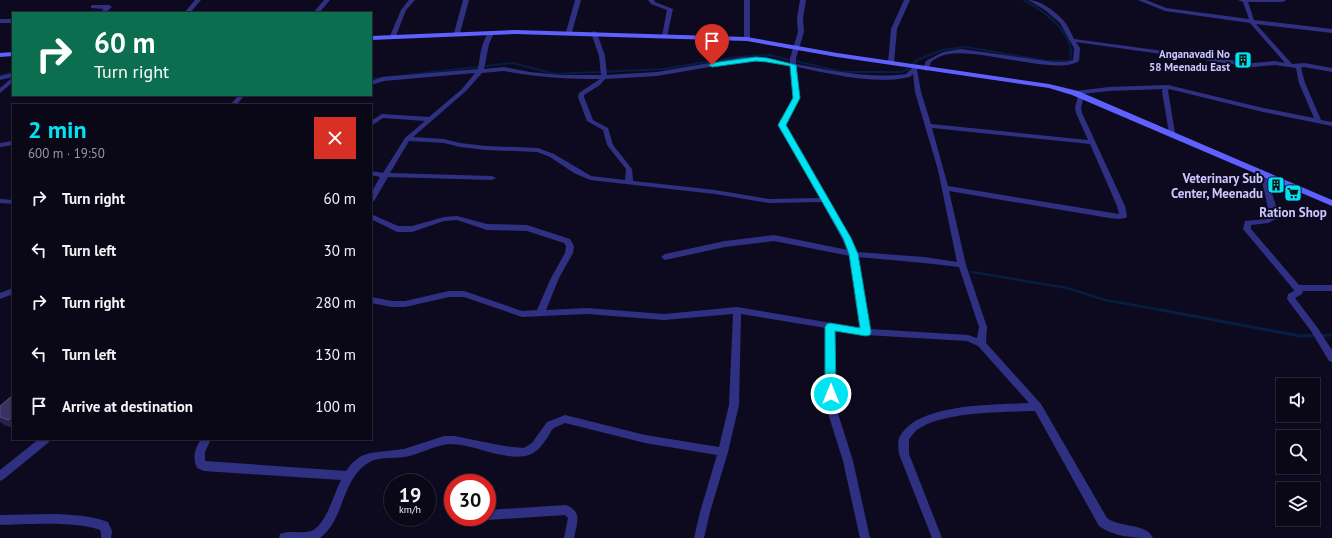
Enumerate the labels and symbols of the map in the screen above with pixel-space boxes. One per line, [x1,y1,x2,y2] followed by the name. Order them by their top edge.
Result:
[695,24,729,65] pin
[1149,47,1230,74] place label: Anganavadi No 58 Meenadu East
[1233,50,1253,70] building icon: Anganavadi No 58 Meenadu East
[1171,170,1263,202] place label: Veterinary Sub Center, Meenadu
[1266,175,1286,195] building icon: Veterinary Sub Center, Meenadu
[1283,183,1303,203] supermarket icon: Ration Shop
[1259,204,1327,221] place label: Ration Shop
[810,373,852,415] position arrow
[444,474,496,526] speed limit sign: 30

